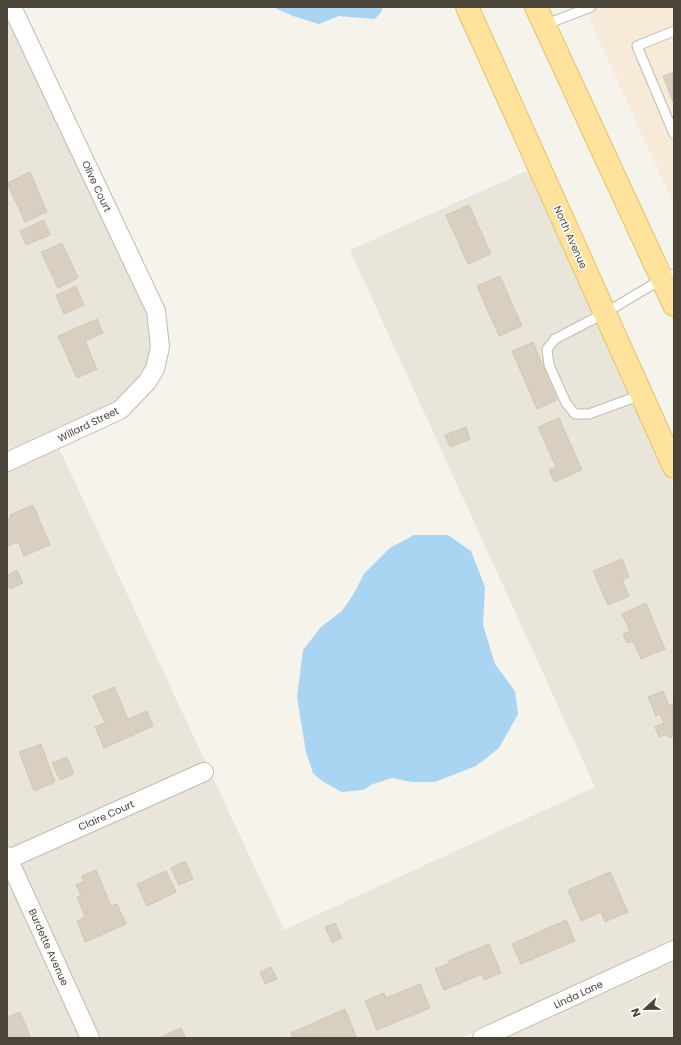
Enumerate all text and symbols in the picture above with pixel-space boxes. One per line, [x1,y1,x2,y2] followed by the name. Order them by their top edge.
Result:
[78,158,115,215] street label: Olive Court
[550,203,591,271] street label: North Avenue
[55,403,122,446] street label: Willard Street
[76,796,137,834] street label: Claire Court
[25,906,72,988] street label: Burdette Avenue
[551,976,605,1012] street label: Linda Lane
[625,989,665,1029] north arrow
[627,1006,645,1020] text: N

